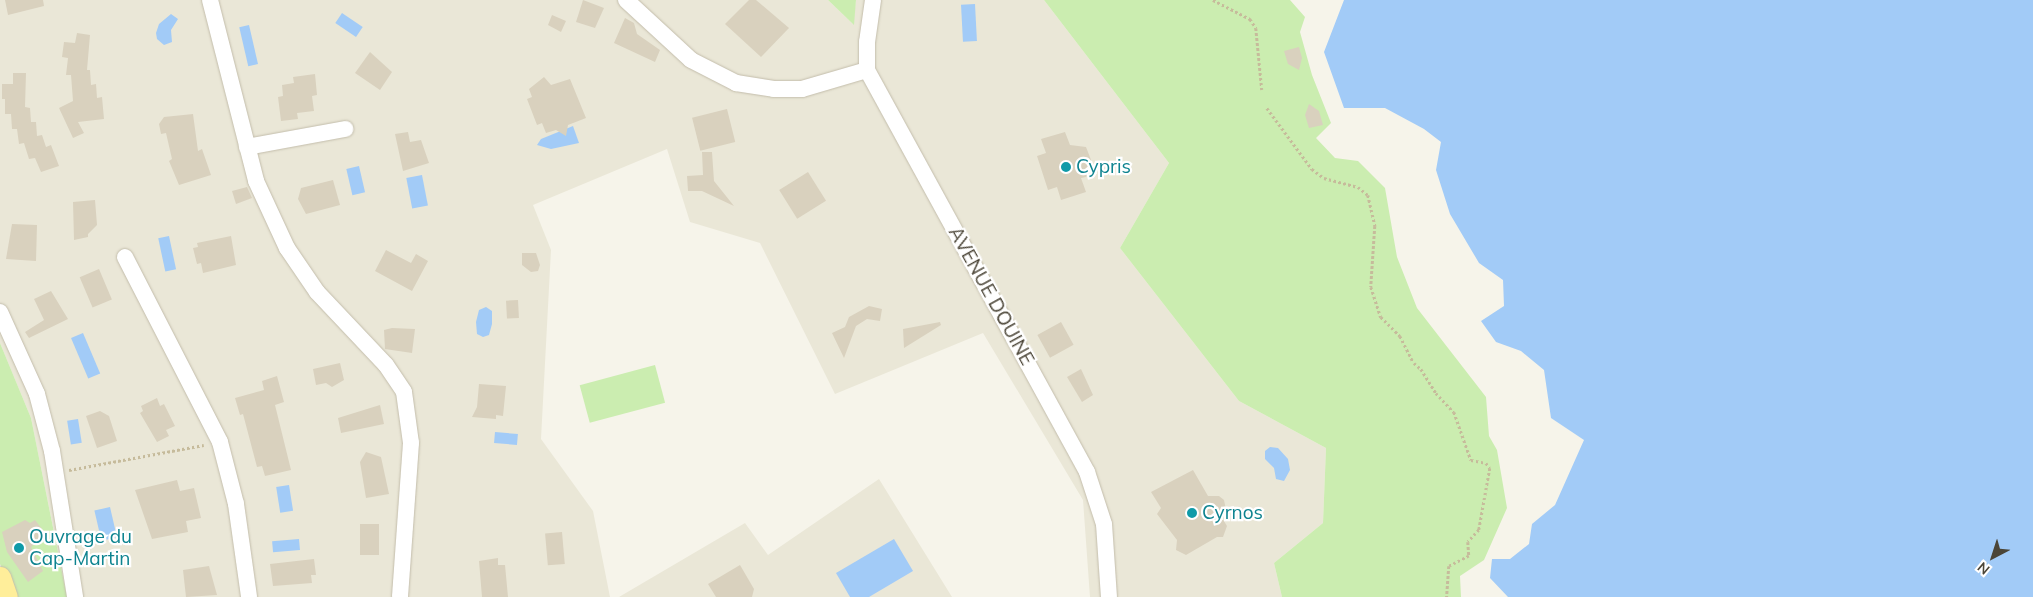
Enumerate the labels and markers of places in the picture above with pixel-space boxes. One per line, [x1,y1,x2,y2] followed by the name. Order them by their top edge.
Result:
[1076,156,1131,178] place label: Cypris
[1060,161,1072,173] marker: Cypris
[1202,502,1263,524] place label: Cyrnos
[1186,507,1198,519] marker: Cyrnos
[29,526,132,570] place label: Ouvrage du Cap-Martin
[13,542,25,554] marker: Ouvrage du Cap-Martin

